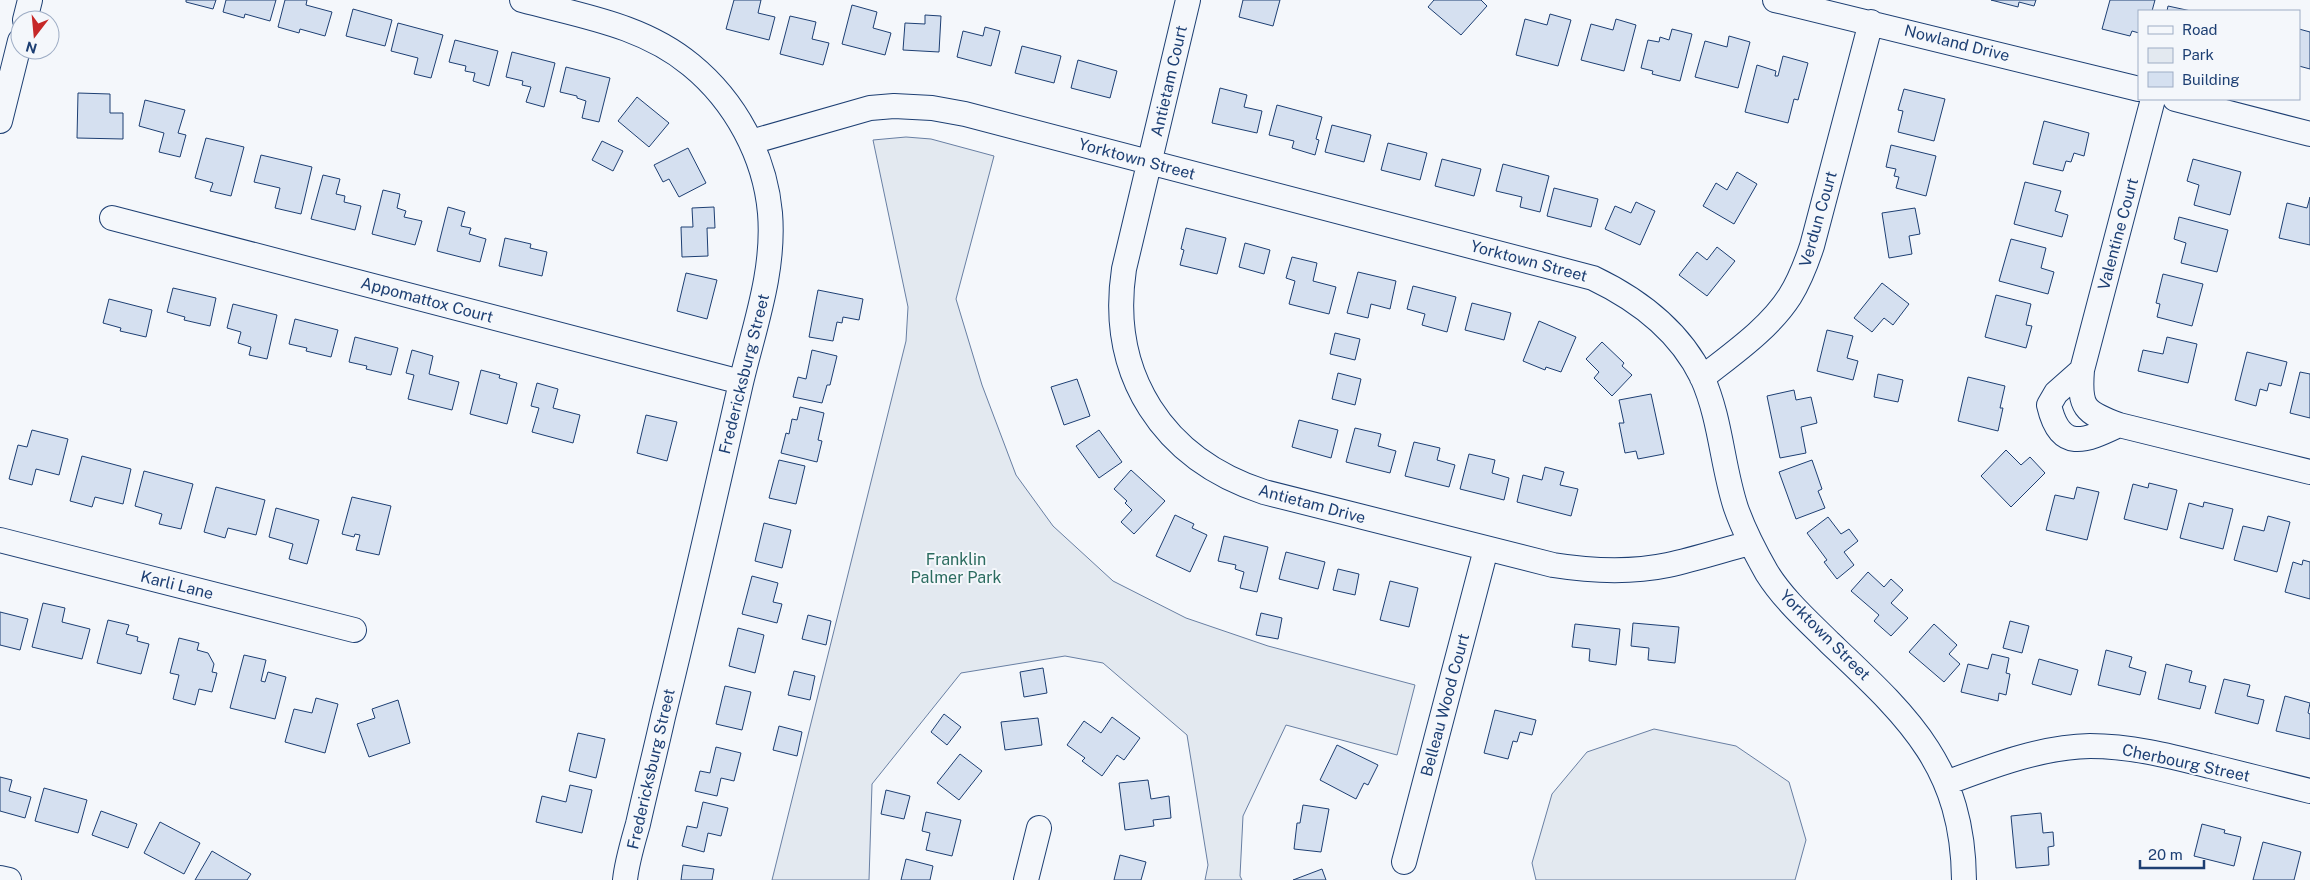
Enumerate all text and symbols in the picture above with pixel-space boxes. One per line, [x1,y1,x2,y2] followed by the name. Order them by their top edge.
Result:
[10,10,60,60] north arrow
[2138,10,2300,100] legend
[1902,21,2012,65] street label: Nowland Drive
[2182,21,2218,38] text: Road
[1147,24,1191,138] street label: Antietam Court
[24,38,39,57] text: N
[2182,46,2214,63] text: Park
[2182,71,2240,88] text: Building
[1077,134,1197,184] street label: Yorktown Street
[1795,169,1841,269] street label: Verdun Court
[2094,176,2142,292] street label: Valentine Court
[1469,236,1589,286] street label: Yorktown Street
[359,273,495,327] street label: Appomattox Court
[715,292,773,456] street label: Fredericksburg Street
[1256,481,1368,527] street label: Antietam Drive
[911,550,1001,587] park label: Franklin Palmer Park
[138,567,216,603] street label: Karli Lane
[1776,586,1874,684] street label: Yorktown Street
[1417,631,1473,779] street label: Belleau Wood Court
[623,687,679,851] street label: Fredericksburg Street
[2120,740,2252,786] street label: Cherbourg Street
[2140,838,2204,870] scale bar
[2148,846,2183,863] text: 20 m

